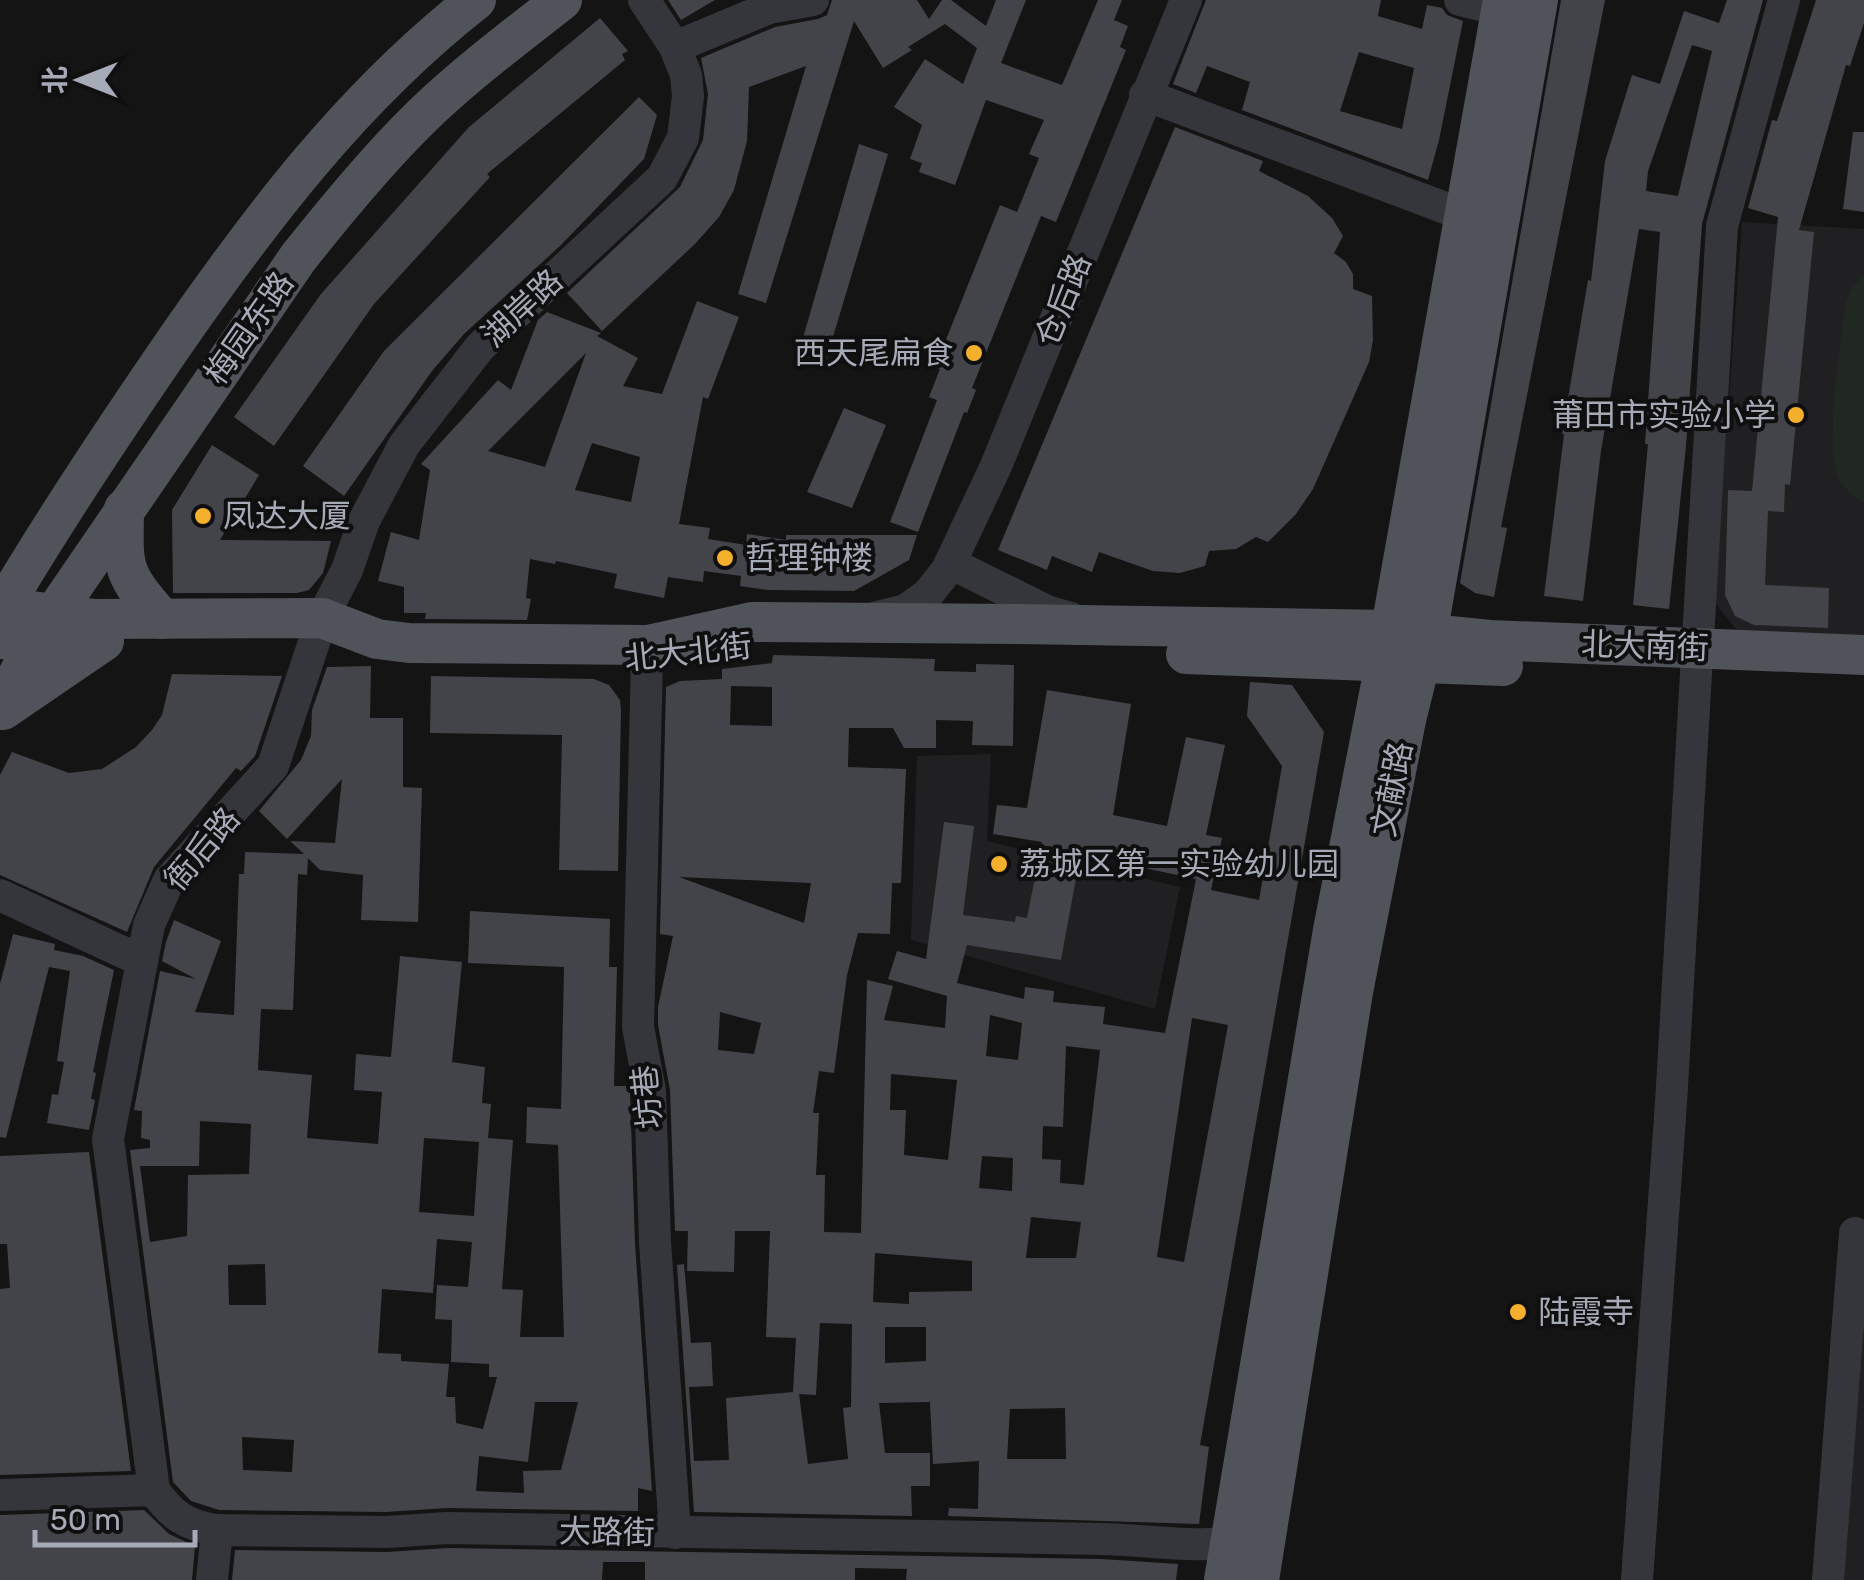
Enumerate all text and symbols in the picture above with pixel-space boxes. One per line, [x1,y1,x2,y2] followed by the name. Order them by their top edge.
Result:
[30,30,130,130] north arrow
[39,66,72,94] text: 北
[1027,248,1099,352] street label: 仓后路
[474,261,570,355] street label: 湖岸路
[197,265,301,391] street label: 梅园东路
[794,334,954,372] place label: 西天尾扁食
[963,342,985,364] marker: 西天尾扁食
[1552,396,1776,434] place label: 莆田市实验小学
[1785,404,1807,426] marker: 莆田市实验小学
[223,497,351,535] place label: 凤达大厦
[192,505,214,527] marker: 凤达大厦
[745,539,873,577] place label: 哲理钟楼
[714,547,736,569] marker: 哲理钟楼
[1580,625,1710,667] street label: 北大南街
[622,626,754,678] street label: 北大北街
[1364,738,1420,840] street label: 文献路
[157,800,247,898] street label: 衙后路
[1019,845,1339,883] place label: 荔城区第一实验幼儿园
[988,853,1010,875] marker: 荔城区第一实验幼儿园
[625,1063,669,1131] street label: 坊巷
[1538,1293,1634,1331] place label: 陆霞寺
[1507,1301,1529,1323] marker: 陆霞寺
[35,1485,195,1547] scale bar
[50,1502,121,1538] text: 50 m
[559,1512,655,1552] street label: 大路街

